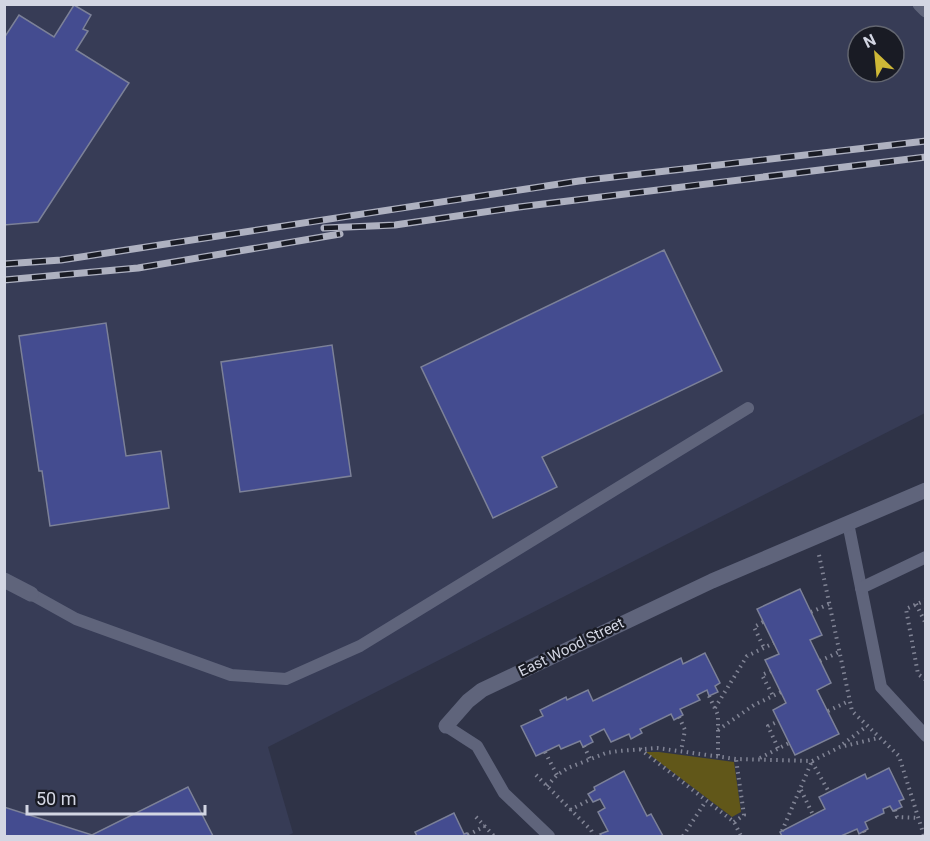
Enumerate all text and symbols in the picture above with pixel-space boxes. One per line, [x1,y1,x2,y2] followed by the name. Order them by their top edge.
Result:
[846,24,906,84] north arrow
[860,30,879,52] text: N
[515,614,627,680] street label: East Wood Street
[27,778,206,816] scale bar
[36,788,76,809] text: 50 m

